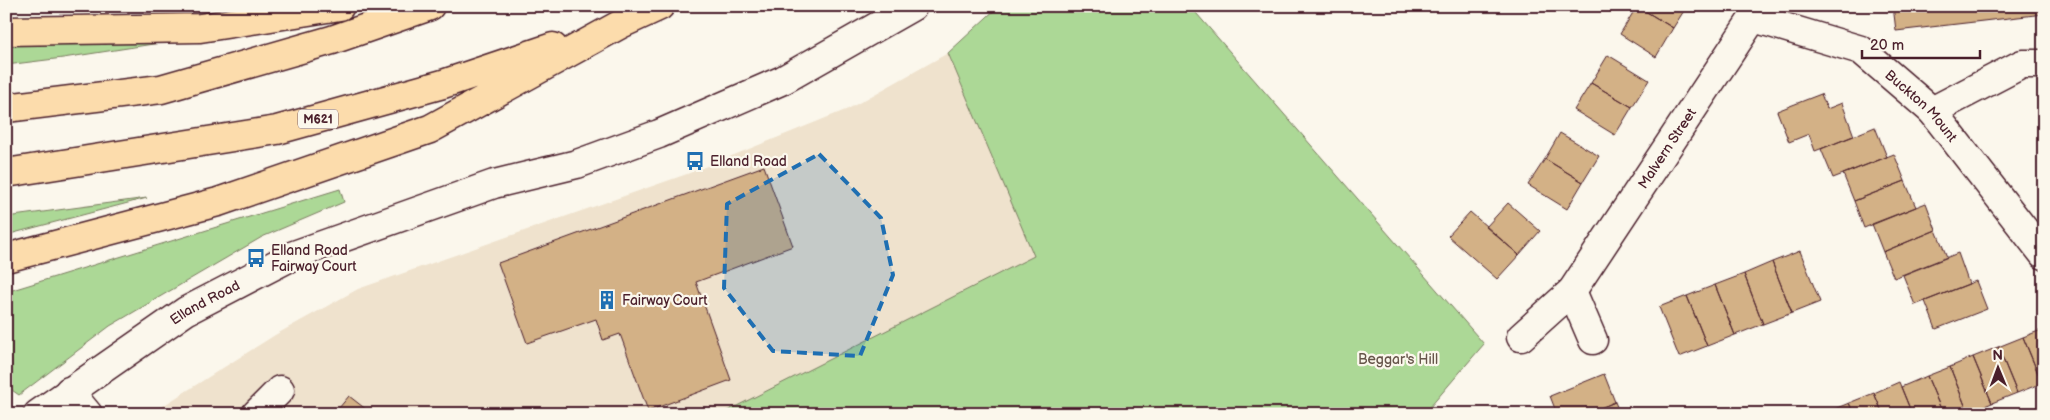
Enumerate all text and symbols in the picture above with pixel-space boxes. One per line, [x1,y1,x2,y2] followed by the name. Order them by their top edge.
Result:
[1862,28,1980,60] scale bar
[1870,36,1904,55] text: 20 m
[1882,66,1962,146] street label: Buckton Mount
[1634,104,1700,192] street label: Malvern Street
[298,110,338,128] road number: M621
[684,150,706,172] bus stop icon: Elland Road
[710,153,787,170] place label: Elland Road
[271,242,357,275] place label: Elland Road Fairway Court
[245,247,267,269] bus stop icon: Elland Road Fairway Court
[167,276,242,328] street label: Elland Road
[596,289,618,311] building icon: Fairway Court
[622,292,708,309] place label: Fairway Court
[1972,342,2022,392] north arrow
[1992,347,2003,364] text: N
[1358,351,1438,368] park label: Beggar's Hill

